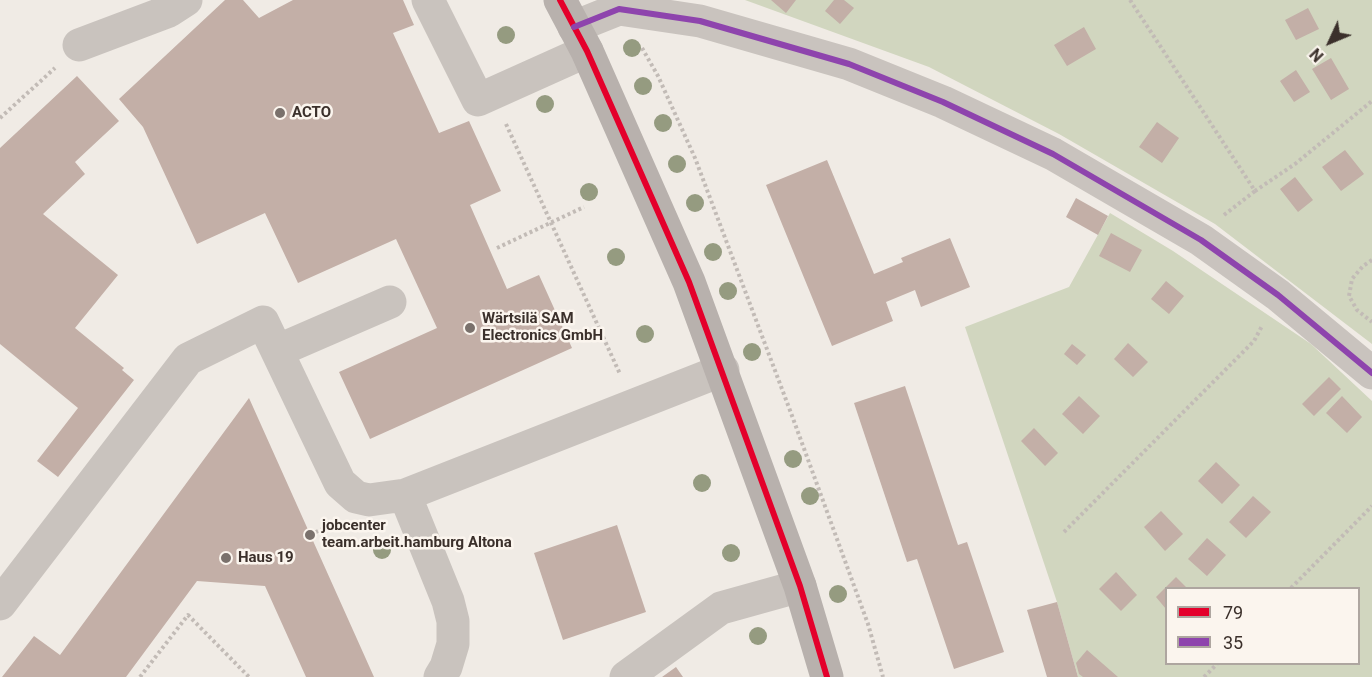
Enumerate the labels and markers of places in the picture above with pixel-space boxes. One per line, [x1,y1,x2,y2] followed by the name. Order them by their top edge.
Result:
[292,104,331,122] place label: ACTO
[273,106,287,120] marker: ACTO
[482,310,603,345] place label: Wärtsilä SAM Electronics GmbH
[463,321,477,335] marker: Wärtsilä SAM Electronics GmbH
[322,517,512,552] place label: jobcenter team.arbeit.hamburg Altona
[303,528,317,542] marker: jobcenter team.arbeit.hamburg Altona
[238,549,294,567] place label: Haus 19
[219,551,233,565] marker: Haus 19

